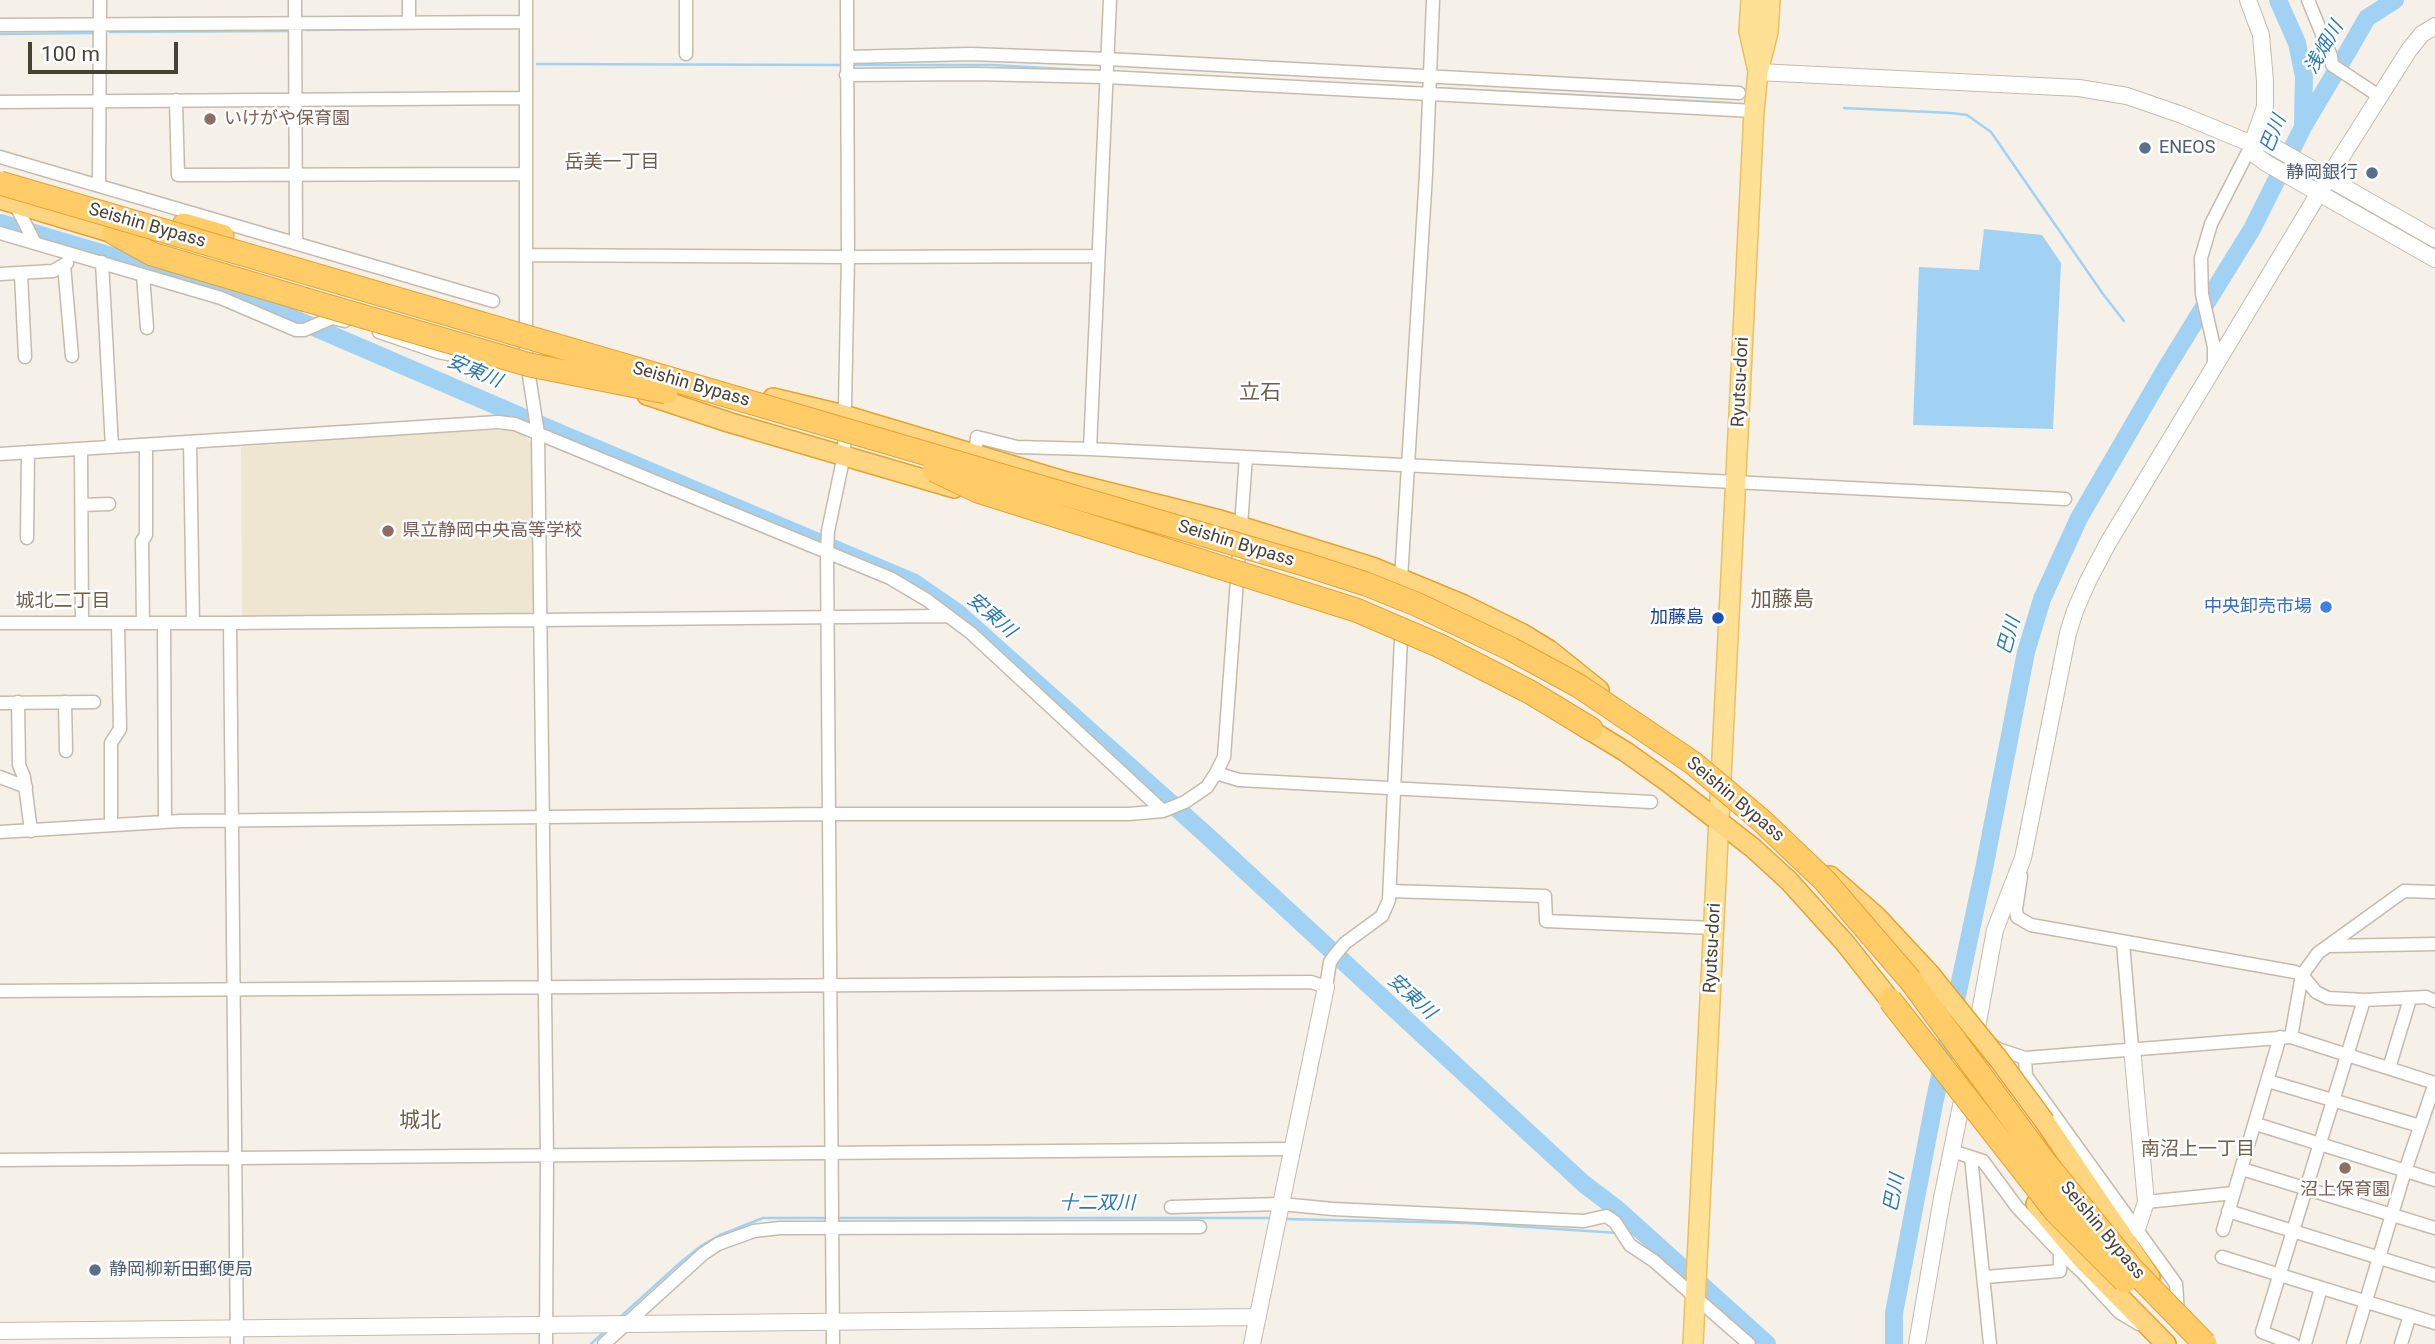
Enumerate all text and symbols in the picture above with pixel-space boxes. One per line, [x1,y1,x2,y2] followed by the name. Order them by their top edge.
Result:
[2301,18,2349,78] water label: 浅畑川
[32,28,182,72] scale bar
[41,42,100,66] text: 100 m
[224,108,350,130] place label: いけがや保育園
[202,111,218,127] marker: いけがや保育園
[2256,112,2292,156] water label: 巴川
[2159,137,2215,159] place label: ENEOS
[2137,140,2153,156] marker: ENEOS
[565,152,659,174] district label: 岳美一丁目
[2286,162,2358,184] place label: 静岡銀行
[2364,165,2380,181] marker: 静岡銀行
[86,199,208,253] street label: Seishin Bypass
[1728,336,1754,428] street label: Ryutsu-dori
[443,350,505,394] water label: 安東川
[630,358,752,412] street label: Seishin Bypass
[1239,381,1281,407] district label: 立石
[1175,516,1297,572] street label: Seishin Bypass
[402,520,582,542] place label: 県立静岡中央高等学校
[380,523,396,539] marker: 県立静岡中央高等学校
[1751,588,1813,614] district label: 加藤島
[962,589,1020,643] water label: 安東川
[16,591,110,613] district label: 城北二丁目
[2204,596,2312,618] place label: 中央卸売市場
[2318,599,2334,615] marker: 中央卸売市場
[1650,607,1704,629] place label: 加藤島
[1710,610,1726,626] marker: 加藤島
[1994,615,2026,657] water label: 巴川
[1682,753,1788,847] street label: Seishin Bypass
[1700,902,1726,994] street label: Ryutsu-dori
[1382,969,1440,1025] water label: 安東川
[399,1109,441,1135] district label: 城北
[2141,1139,2255,1161] district label: 南沼上一丁目
[2337,1160,2353,1176] marker: 沼上保育園
[1880,1172,1910,1214] water label: 巴川
[2055,1178,2149,1284] street label: Seishin Bypass
[2300,1179,2390,1201] place label: 沼上保育園
[1059,1193,1135,1215] water label: 十二双川
[109,1259,253,1281] place label: 静岡柳新田郵便局
[87,1262,103,1278] marker: 静岡柳新田郵便局

